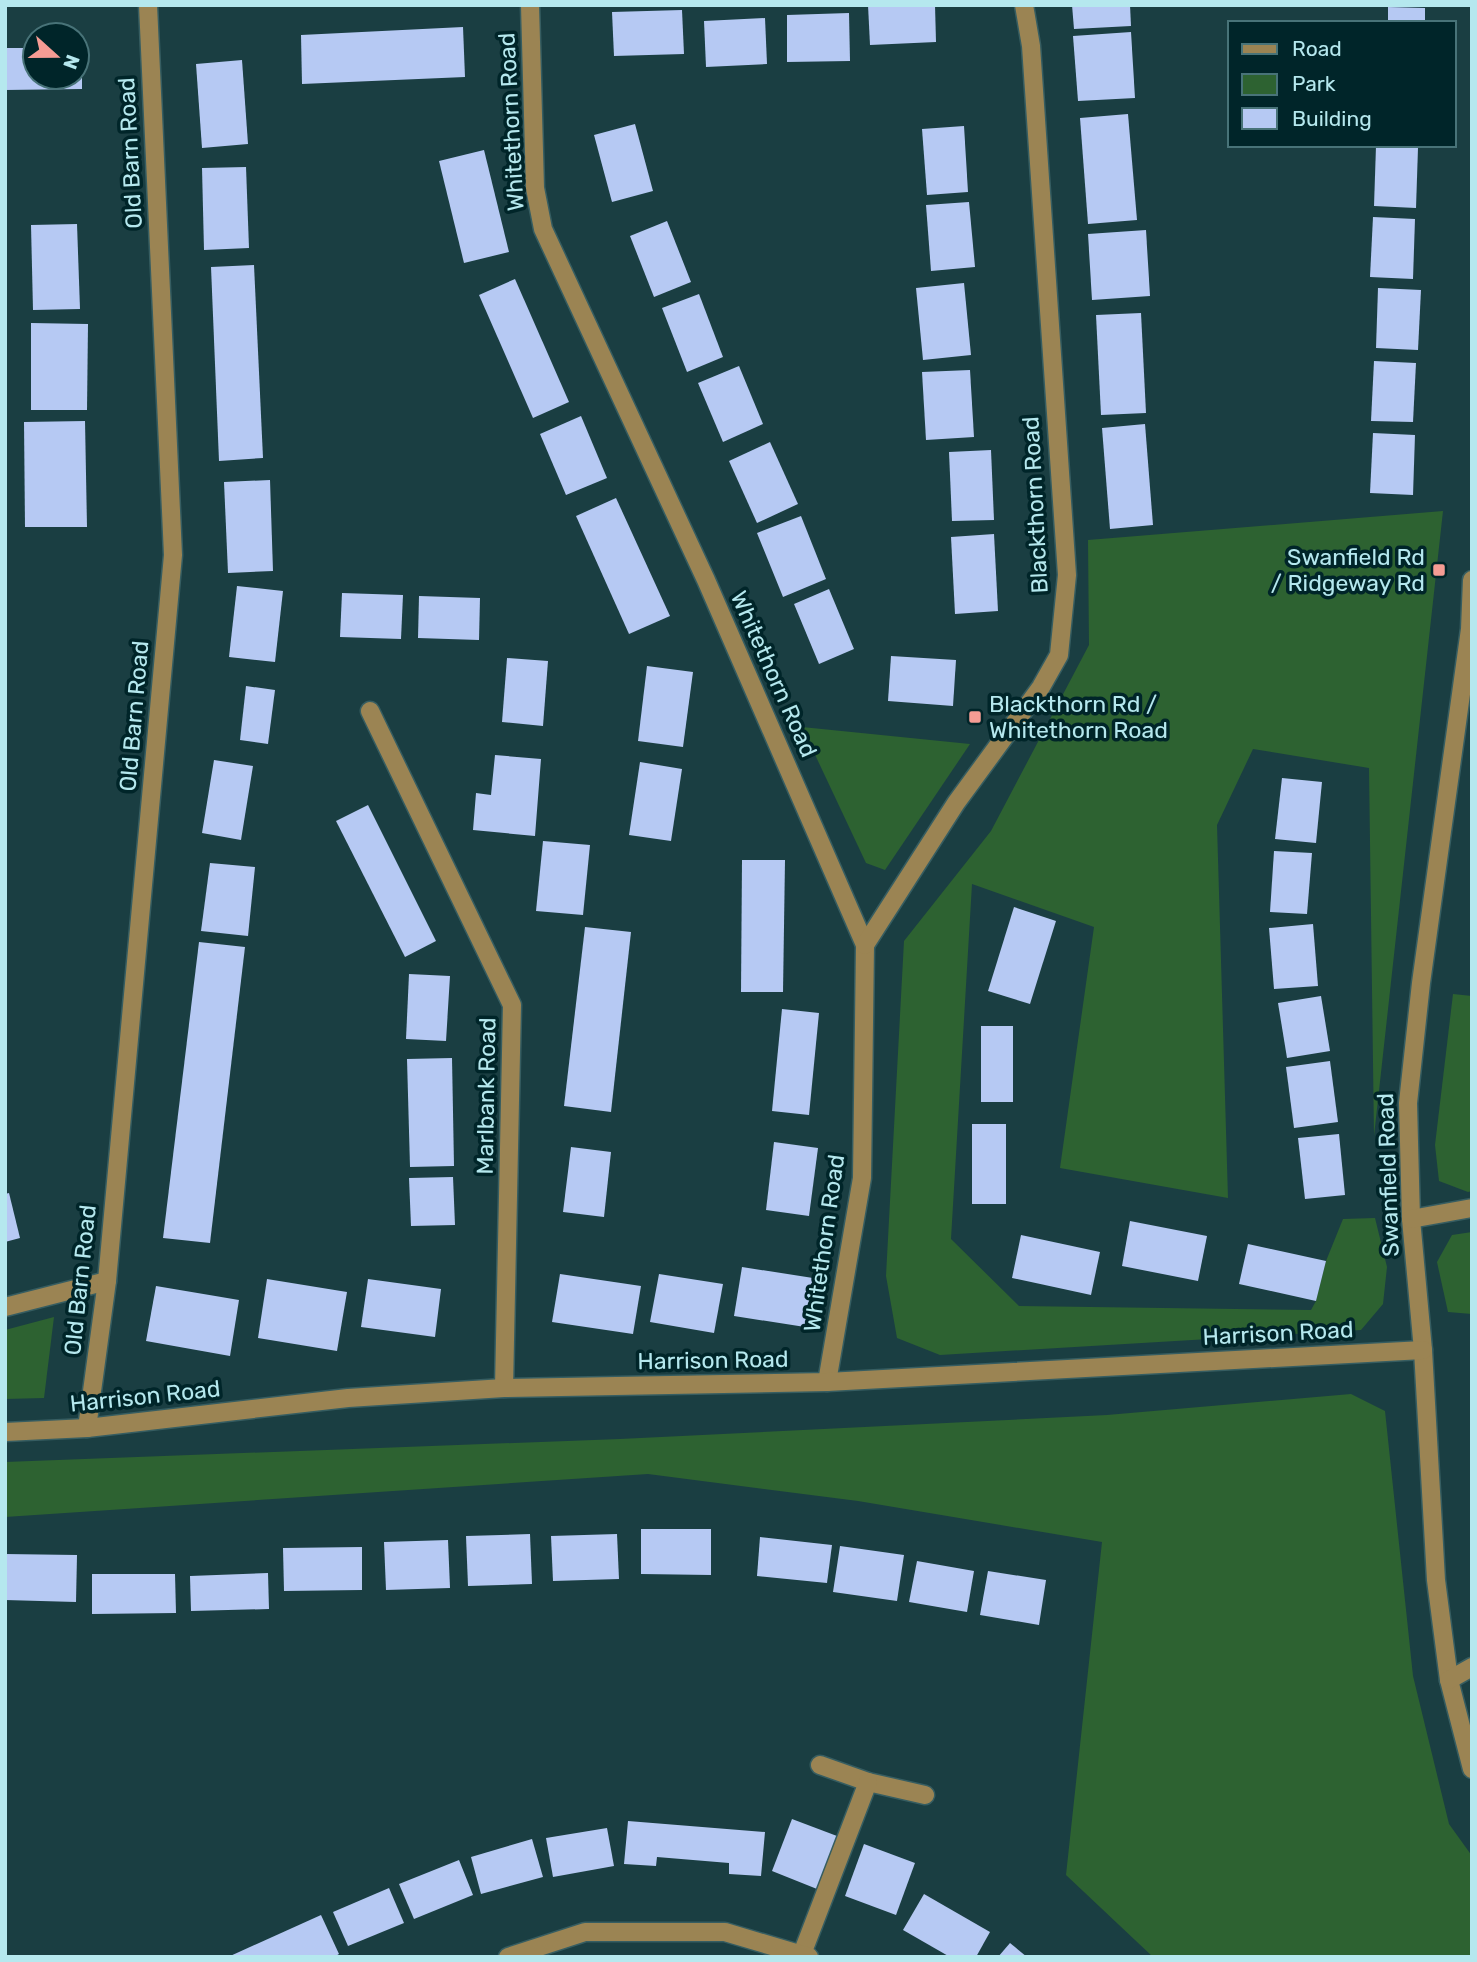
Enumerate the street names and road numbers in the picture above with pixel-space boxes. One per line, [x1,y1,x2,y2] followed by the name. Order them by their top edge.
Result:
[492,32,530,212] street label: Whitethorn Road
[112,77,148,229] street label: Old Barn Road
[1016,416,1054,594] street label: Blackthorn Road
[725,587,823,761] street label: Whitethorn Road
[113,639,155,793] street label: Old Barn Road
[471,1017,501,1175] street label: Marlbank Road
[1371,1093,1405,1257] street label: Swanfield Road
[798,1153,850,1333] street label: Whitethorn Road
[58,1203,102,1357] street label: Old Barn Road
[1202,1315,1354,1351] street label: Harrison Road
[637,1345,789,1375] street label: Harrison Road
[68,1374,222,1418] street label: Harrison Road

